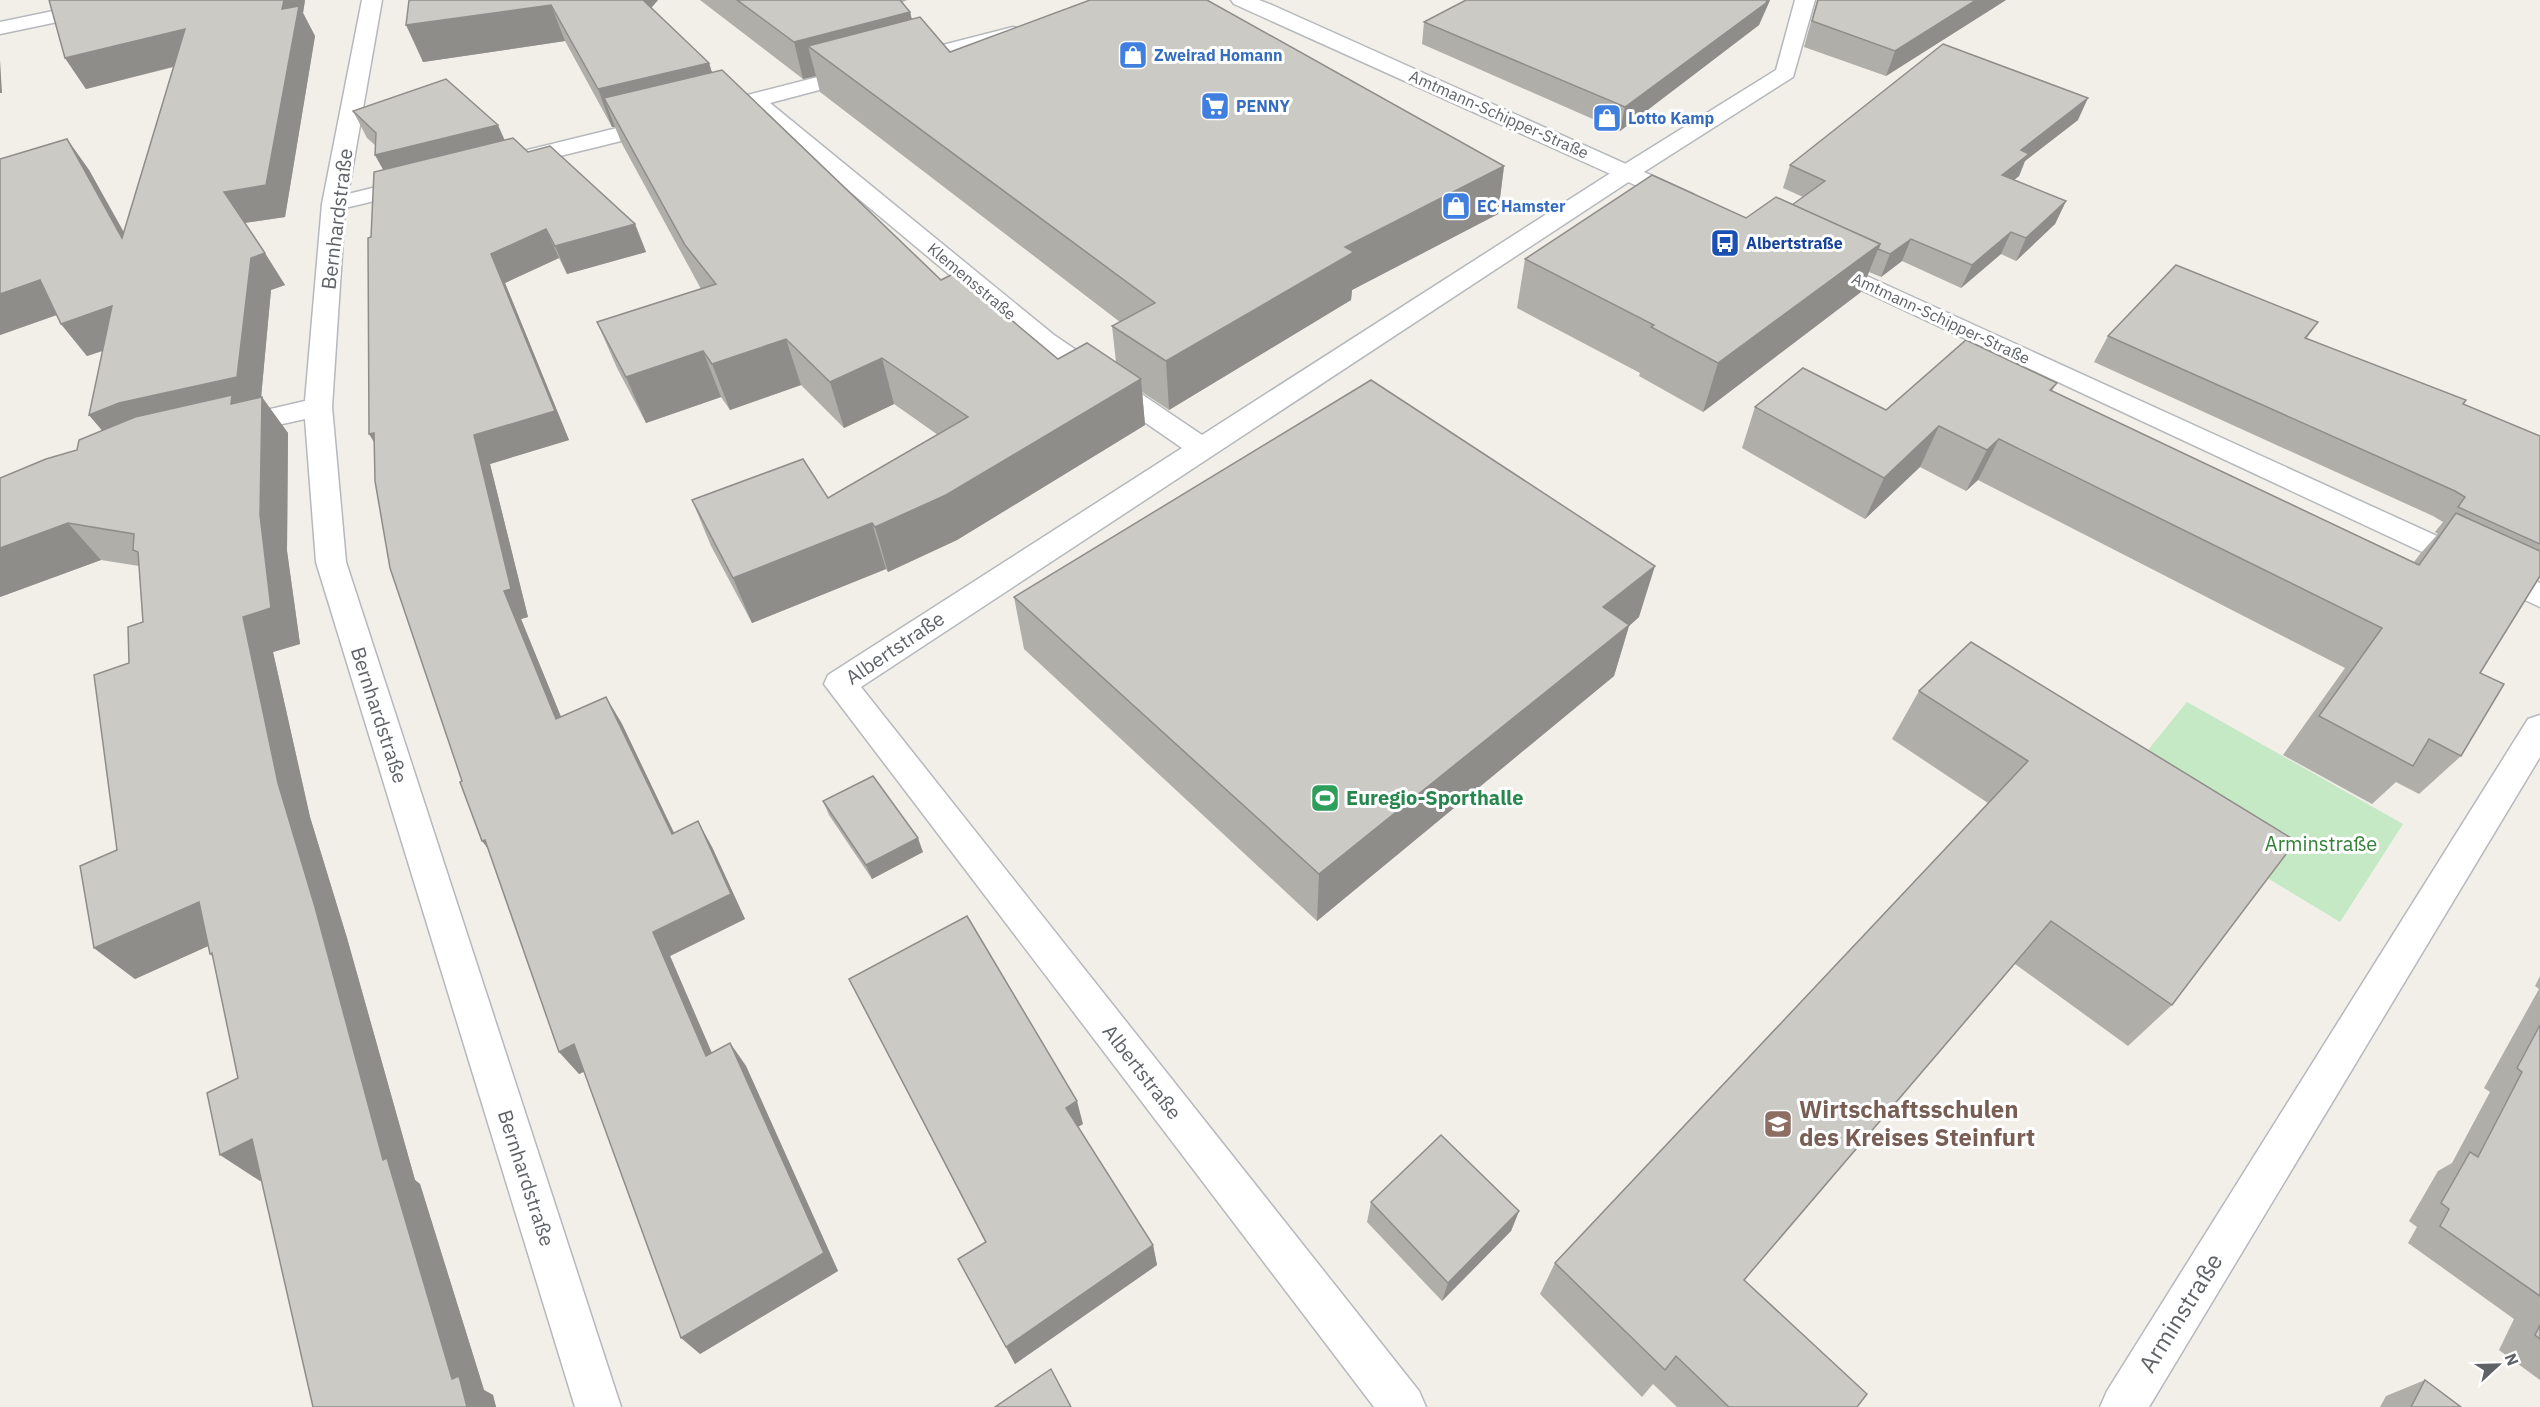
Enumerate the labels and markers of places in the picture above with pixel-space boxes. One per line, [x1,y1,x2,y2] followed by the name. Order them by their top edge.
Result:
[1117,39,1149,71] shop icon: Zweirad Homann
[1154,45,1283,65] place label: Zweirad Homann
[1199,90,1231,122] supermarket icon: PENNY
[1236,96,1290,116] place label: PENNY
[1591,102,1623,134] shop icon: Lotto Kamp
[1628,108,1715,128] place label: Lotto Kamp
[1440,190,1472,222] shop icon: EC Hamster
[1477,196,1566,216] place label: EC Hamster
[1709,227,1741,259] bus stop icon: Albertstraße
[1746,233,1843,253] place label: Albertstraße
[1309,782,1341,814] sports icon: Euregio-Sporthalle
[1346,784,1523,811] place label: Euregio-Sporthalle
[1799,1093,2035,1153] place label: Wirtschaftsschulen des Kreises Steinfurt
[1762,1108,1794,1140] school or university icon: Wirtschaftsschulen des Kreises Steinfurt

